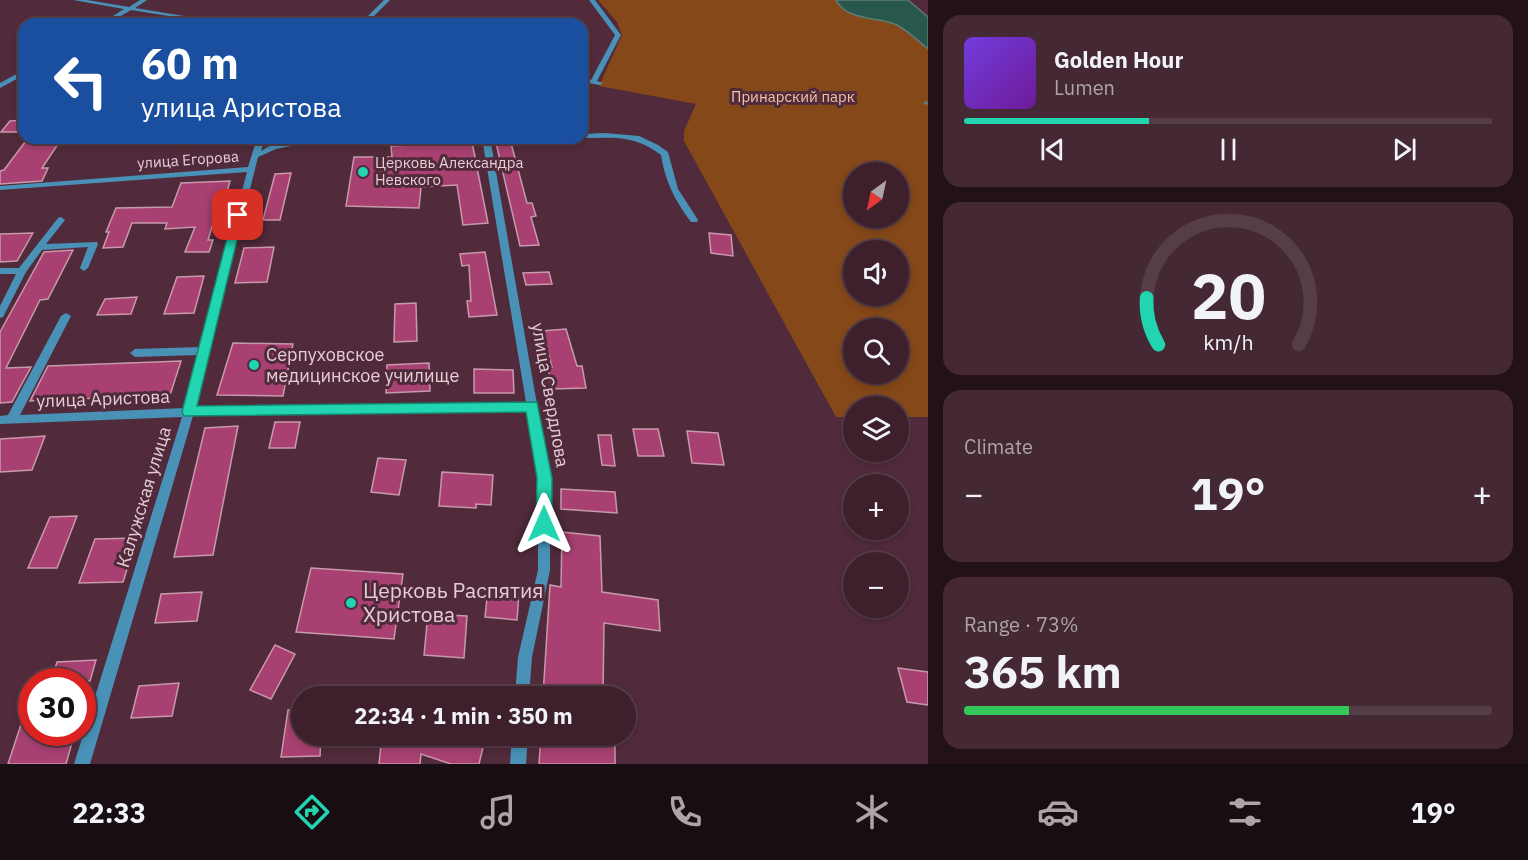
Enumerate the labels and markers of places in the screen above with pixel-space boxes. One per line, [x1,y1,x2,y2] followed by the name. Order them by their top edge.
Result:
[375,153,524,189] place label: Церковь Александра Невского
[356,165,370,179] marker: Церковь Александра Невского
[212,189,263,240] pin
[266,343,459,387] place label: Серпуховское медицинское училище
[247,358,261,372] marker: Серпуховское медицинское училище
[363,576,544,628] place label: Церковь Распятия Христова
[344,596,358,610] marker: Церковь Распятия Христова

